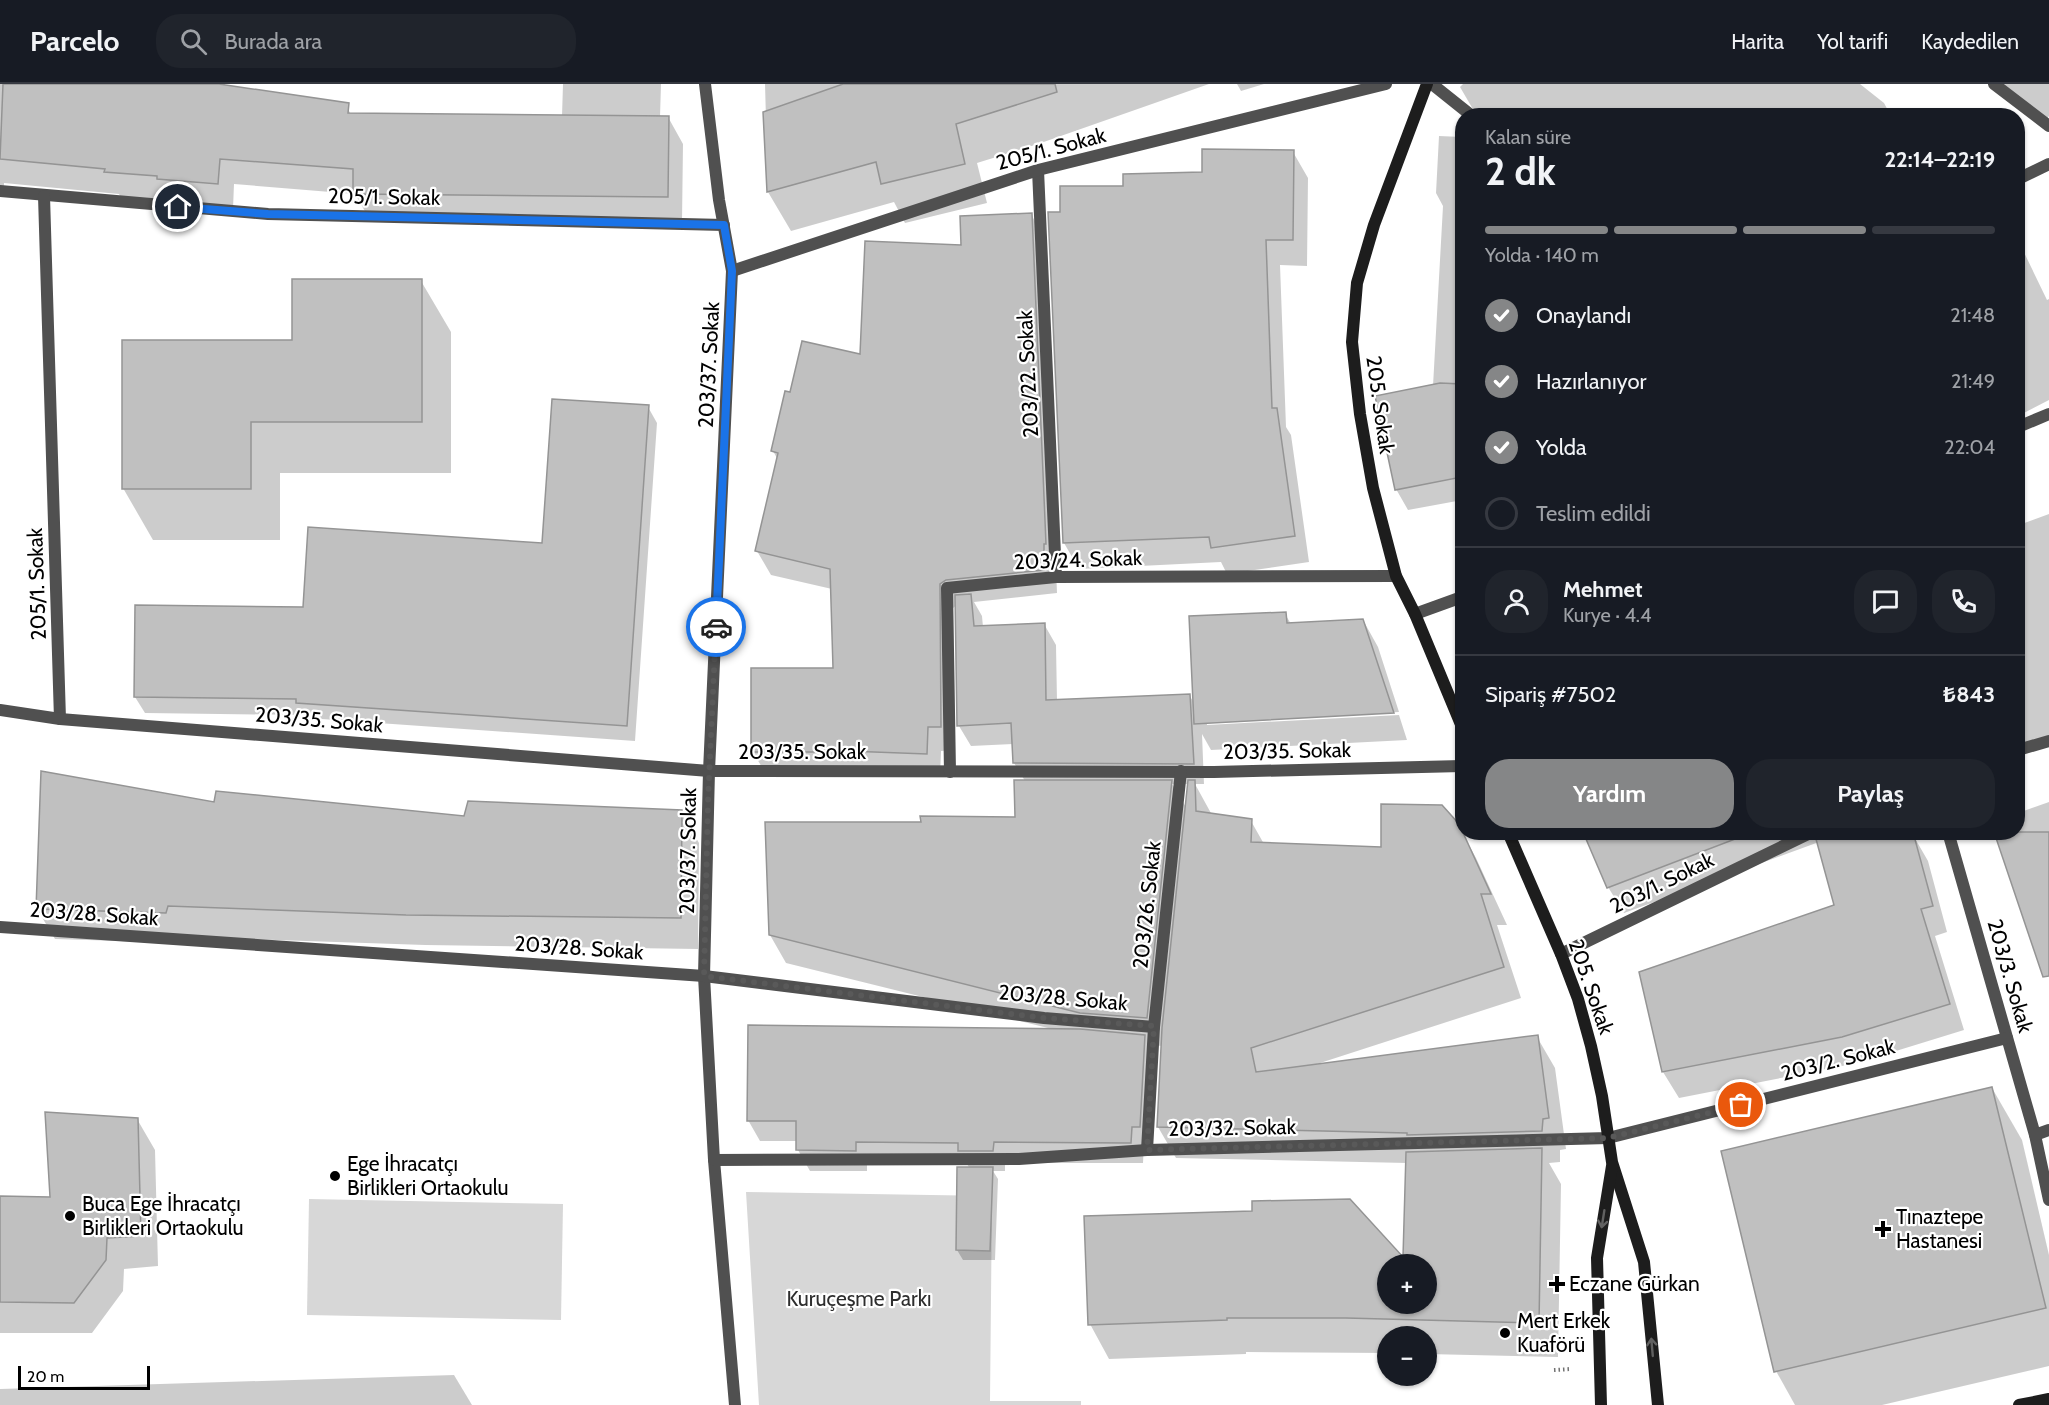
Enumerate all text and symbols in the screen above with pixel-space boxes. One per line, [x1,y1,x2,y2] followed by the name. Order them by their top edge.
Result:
[156,14,576,68] search box
[30,24,120,58] text: Parcelo
[177,25,210,58] icon: search
[225,28,322,55] text: Burada ara
[1731,29,1784,54] text: Harita
[1817,29,1888,54] text: Yol tarifi
[1921,29,2019,54] text: Kaydedilen
[993,122,1109,175] street label: 205/1. Sokak
[1485,125,1571,149] text: Kalan süre
[1884,146,1995,173] text: 22:14–22:19
[1485,147,1556,195] text: 2 dk
[152,181,203,232] pin
[328,183,441,210] street label: 205/1. Sokak
[161,190,194,223] icon: home
[1485,243,1599,267] text: Yolda · 140 m
[1485,299,1518,332] icon: check
[693,301,724,429] street label: 203/37. Sokak
[1536,302,1631,329] text: Onaylandı
[1950,303,1995,327] text: 21:48
[1012,309,1043,438] street label: 203/22. Sokak
[1361,354,1400,456] street label: 205. Sokak
[1485,365,1518,398] icon: check
[1536,368,1647,395] text: Hazırlanıyor
[1951,369,1995,393] text: 21:49
[1485,431,1518,464] icon: check
[1536,434,1587,461] text: Yolda
[1944,435,1995,459] text: 22:04
[1536,500,1651,527] text: Teslim edildi
[22,527,51,641] street label: 205/1. Sokak
[1013,545,1143,574] street label: 203/24. Sokak
[1485,570,1548,633] button: person
[1854,570,1917,633] button: chat
[1932,570,1995,633] button: phone
[1563,576,1643,603] text: Mehmet
[686,597,746,657] courier
[1563,603,1652,627] text: Kurye · 4.4
[700,611,733,644] icon: car
[1485,681,1616,708] text: Sipariş #7502
[1943,681,1995,708] text: ₺843
[254,701,385,738] street label: 203/35. Sokak
[1223,737,1352,764] street label: 203/35. Sokak
[738,739,867,764] street label: 203/35. Sokak
[1485,759,1734,828] button: Yardım
[1746,759,1995,828] button: Paylaş
[674,787,701,915] street label: 203/37. Sokak
[1127,839,1166,970] street label: 203/26. Sokak
[1606,846,1718,918] street label: 203/1. Sokak
[29,897,160,931] street label: 203/28. Sokak
[1982,916,2039,1036] street label: 203/3. Sokak
[514,931,645,965] street label: 203/28. Sokak
[1564,936,1620,1038] street label: 205. Sokak
[998,979,1129,1016] street label: 203/28. Sokak
[1778,1033,1898,1086] street label: 203/2. Sokak
[1715,1079,1766,1130] pin
[1724,1088,1757,1121] icon: bag
[1168,1114,1297,1141] street label: 203/32. Sokak
[347,1151,509,1200] place label: Ege İhracatçı Birlikleri Ortaokulu
[328,1169,342,1183] marker: Ege İhracatçı Birlikleri Ortaokulu
[82,1191,244,1240] place label: Buca Ege İhracatçı Birlikleri Ortaokulu
[1896,1204,1984,1253] place label: Tınaztepe Hastanesi
[63,1209,77,1223] marker: Buca Ege İhracatçı Birlikleri Ortaokulu
[1597,1209,1608,1229] one-way arrow
[1874,1220,1892,1238] marker: Tınaztepe Hastanesi
[1377,1254,1437,1386] map controls
[1377,1254,1437,1314] button: +
[1569,1271,1700,1296] place label: Eczane Gürkan
[1550,1277,1564,1291] marker: Eczane Gürkan
[786,1286,932,1311] park label: Kuruçeşme Parkı
[1517,1308,1611,1357] place label: Mert Erkek Kuaförü
[1377,1326,1437,1386] button: −
[1498,1326,1512,1340] marker: Mert Erkek Kuaförü
[1646,1337,1657,1357] one-way arrow
[18,1363,150,1390] scale bar
[27,1367,64,1386] text: 20 m

